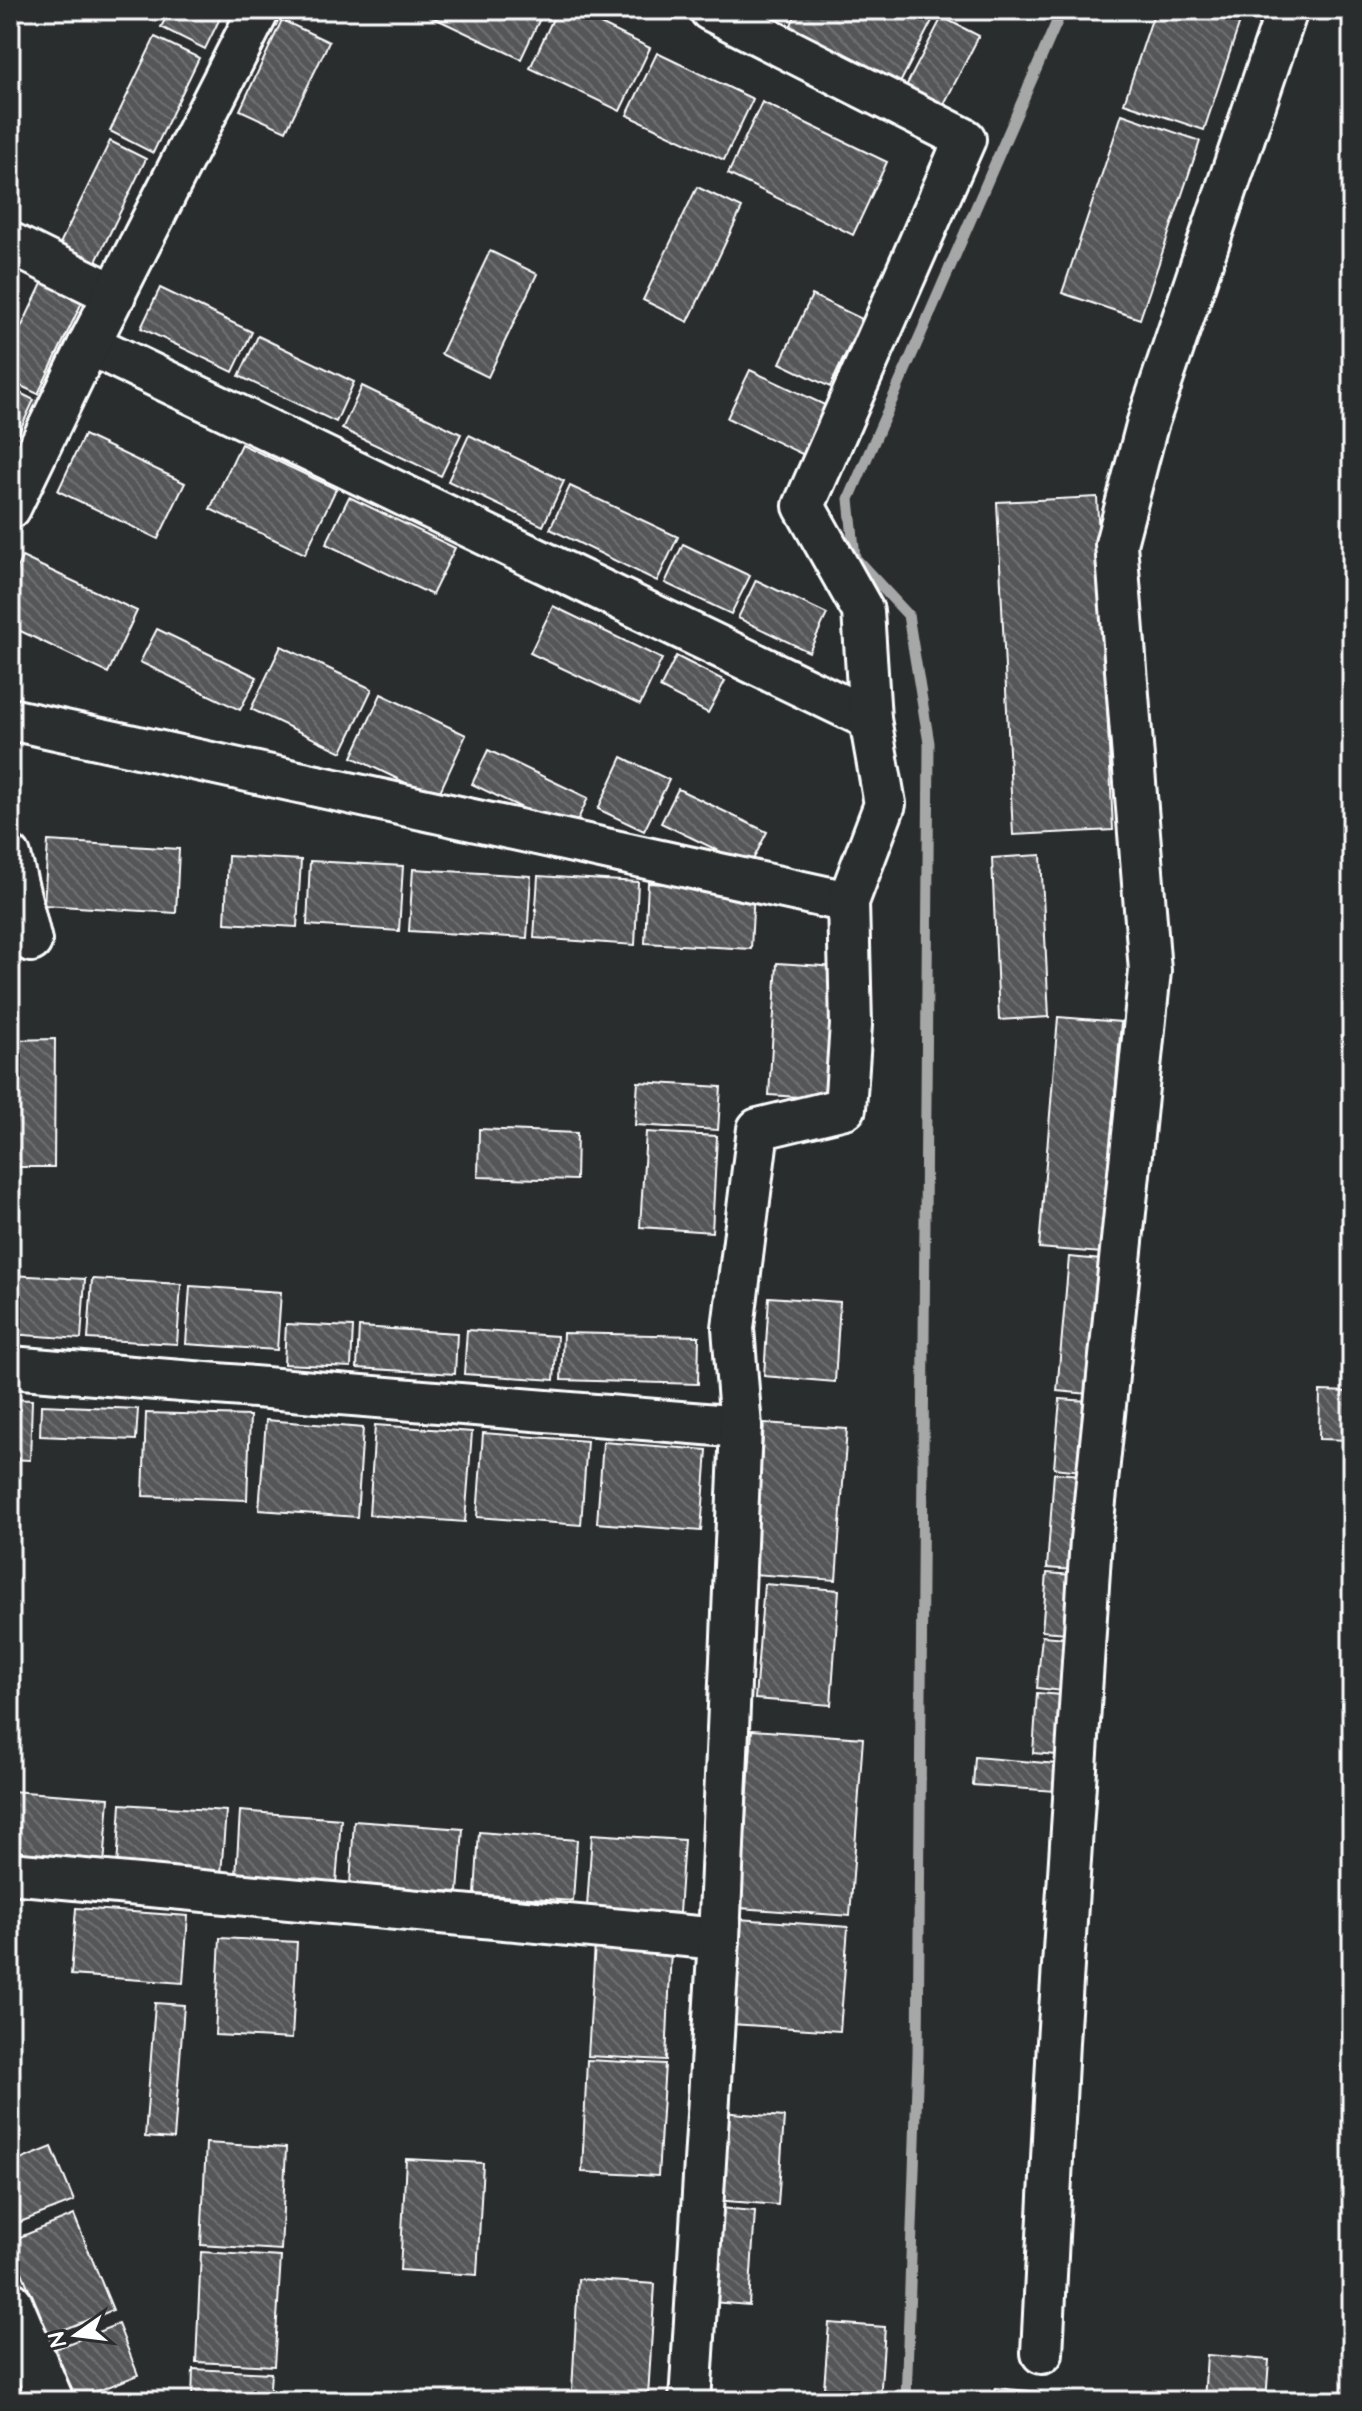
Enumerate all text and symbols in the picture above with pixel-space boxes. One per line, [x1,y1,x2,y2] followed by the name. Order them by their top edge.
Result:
[36,2295,116,2375] north arrow
[41,2329,75,2350] text: N

